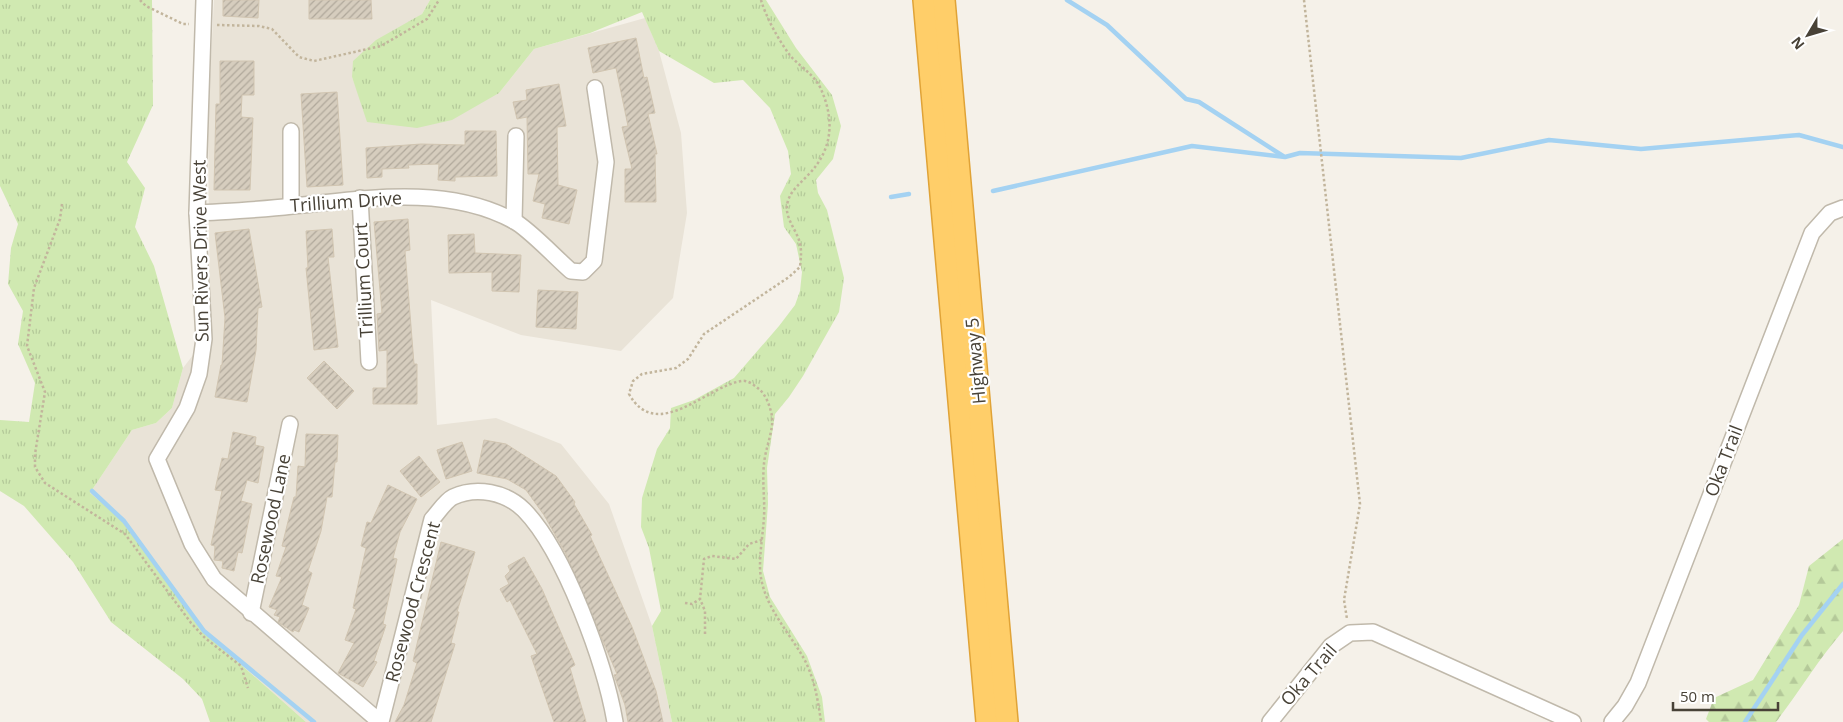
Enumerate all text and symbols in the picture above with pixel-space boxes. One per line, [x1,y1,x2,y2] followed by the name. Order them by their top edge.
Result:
[1783,10,1833,60] north arrow
[1786,33,1808,54] text: N
[186,160,214,342] street label: Sun Rivers Drive West
[289,185,403,217] street label: Trillium Drive
[348,222,378,338] street label: Trillium Court
[959,317,991,405] street label: Highway 5
[1699,422,1748,500] street label: Oka Trail
[245,452,296,586] street label: Rosewood Lane
[379,519,445,685] street label: Rosewood Crescent
[1275,638,1342,710] street label: Oka Trail
[1673,680,1778,712] scale bar
[1680,686,1715,706] text: 50 m

